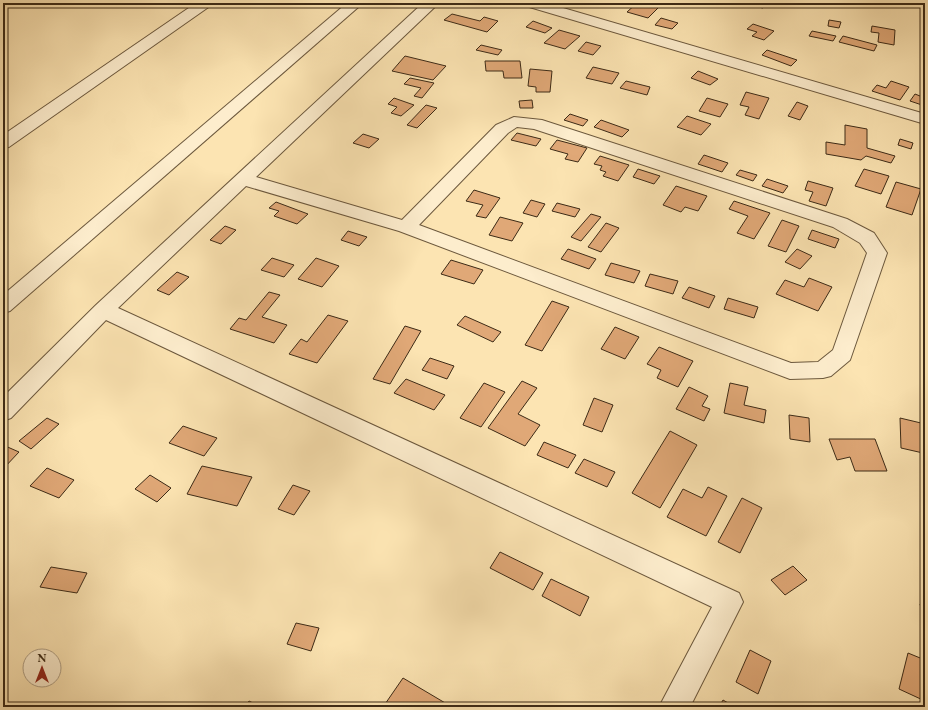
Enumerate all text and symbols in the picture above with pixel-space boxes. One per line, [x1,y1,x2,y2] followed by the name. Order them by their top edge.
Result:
[22,648,62,688] north arrow
[38,651,47,665] text: N

